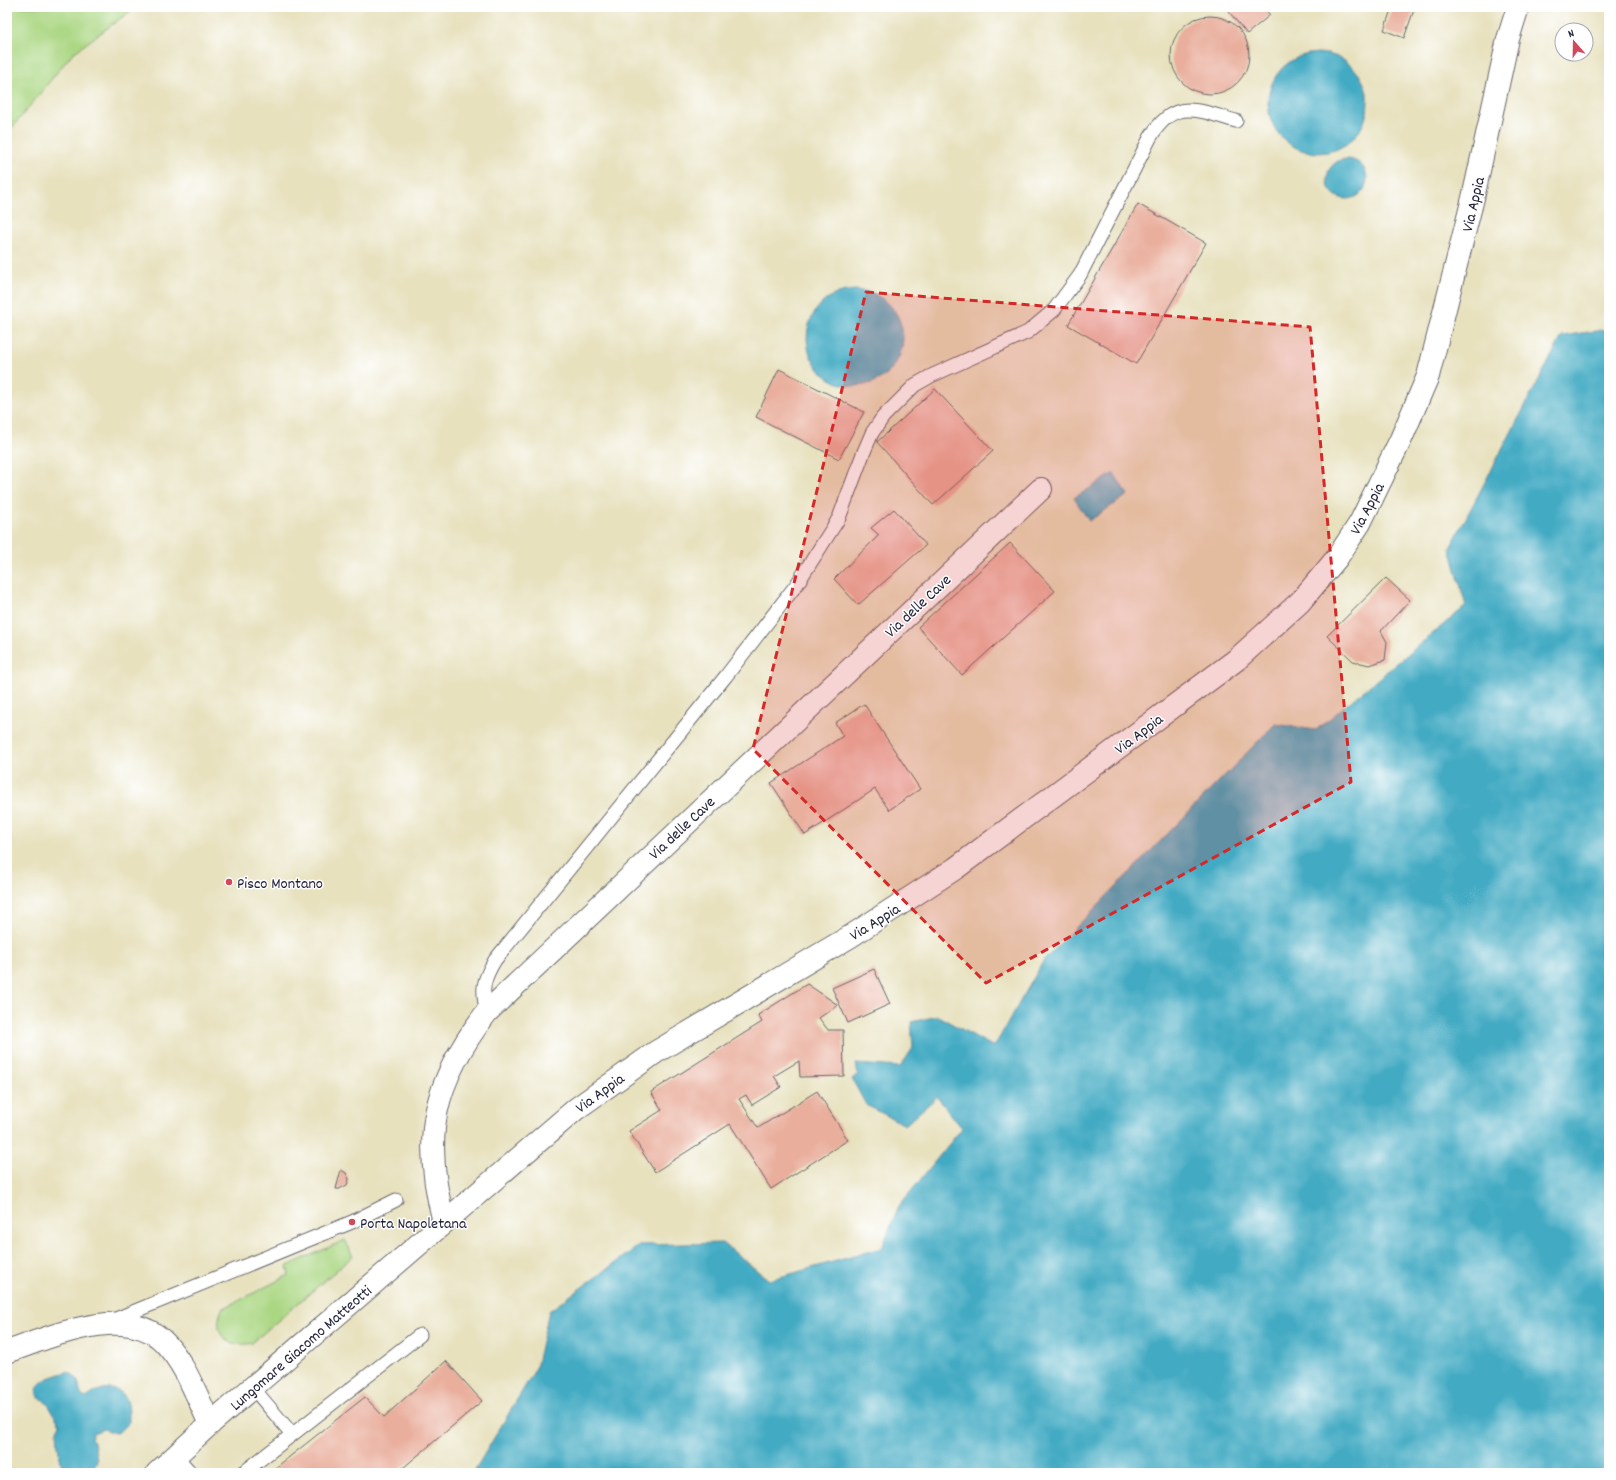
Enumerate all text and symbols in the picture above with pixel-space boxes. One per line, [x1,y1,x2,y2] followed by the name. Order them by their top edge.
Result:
[1554,22,1594,62] north arrow
[1566,26,1577,43] text: N
[1457,174,1492,234] street label: Via Appia
[1345,479,1392,539] street label: Via Appia
[880,570,957,644] street label: Via delle Cave
[1110,709,1169,761] street label: Via Appia
[644,792,721,866] street label: Via delle Cave
[237,873,323,896] place label: Pisco Montano
[224,877,234,887] marker: Pisco Montano
[846,898,905,948] street label: Via Appia
[571,1068,630,1120] street label: Via Appia
[360,1213,467,1236] place label: Porta Napoletana
[347,1217,357,1227] marker: Porta Napoletana
[226,1281,378,1417] street label: Lungomare Giacomo Matteotti

